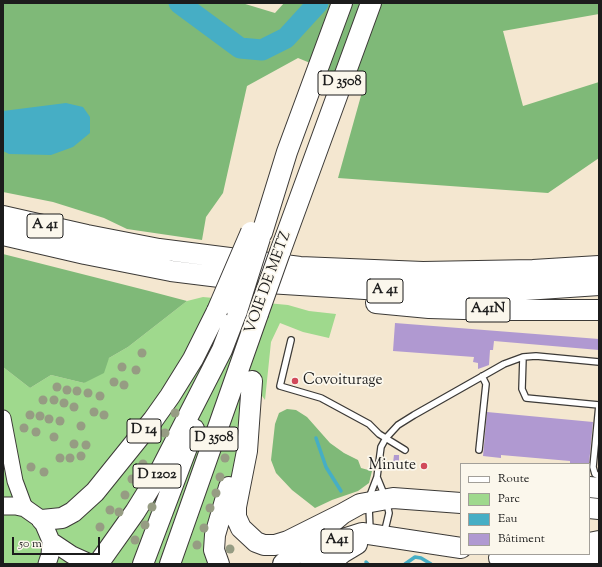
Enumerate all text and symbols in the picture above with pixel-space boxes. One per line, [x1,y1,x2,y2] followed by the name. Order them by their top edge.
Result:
[318,71,366,95] road number: D 3508
[27,214,63,238] road number: A 41
[242,229,296,337] street label: VOIE DE METZ
[367,279,403,303] road number: A 41
[466,298,510,322] road number: A41N
[303,372,383,390] place label: Covoiturage
[290,376,300,386] marker: Covoiturage
[127,419,161,443] road number: D 14
[190,427,238,451] road number: D 3508
[368,457,416,475] place label: Minute
[419,461,429,471] marker: Minute
[460,463,590,555] legend
[133,464,181,488] road number: D 1202
[498,470,529,488] text: Route
[498,490,520,508] text: Parc
[498,510,518,528] text: Eau
[14,529,102,555] scale bar
[321,529,353,553] road number: A41
[498,530,545,548] text: Bâtiment
[19,535,42,553] text: 50 m

